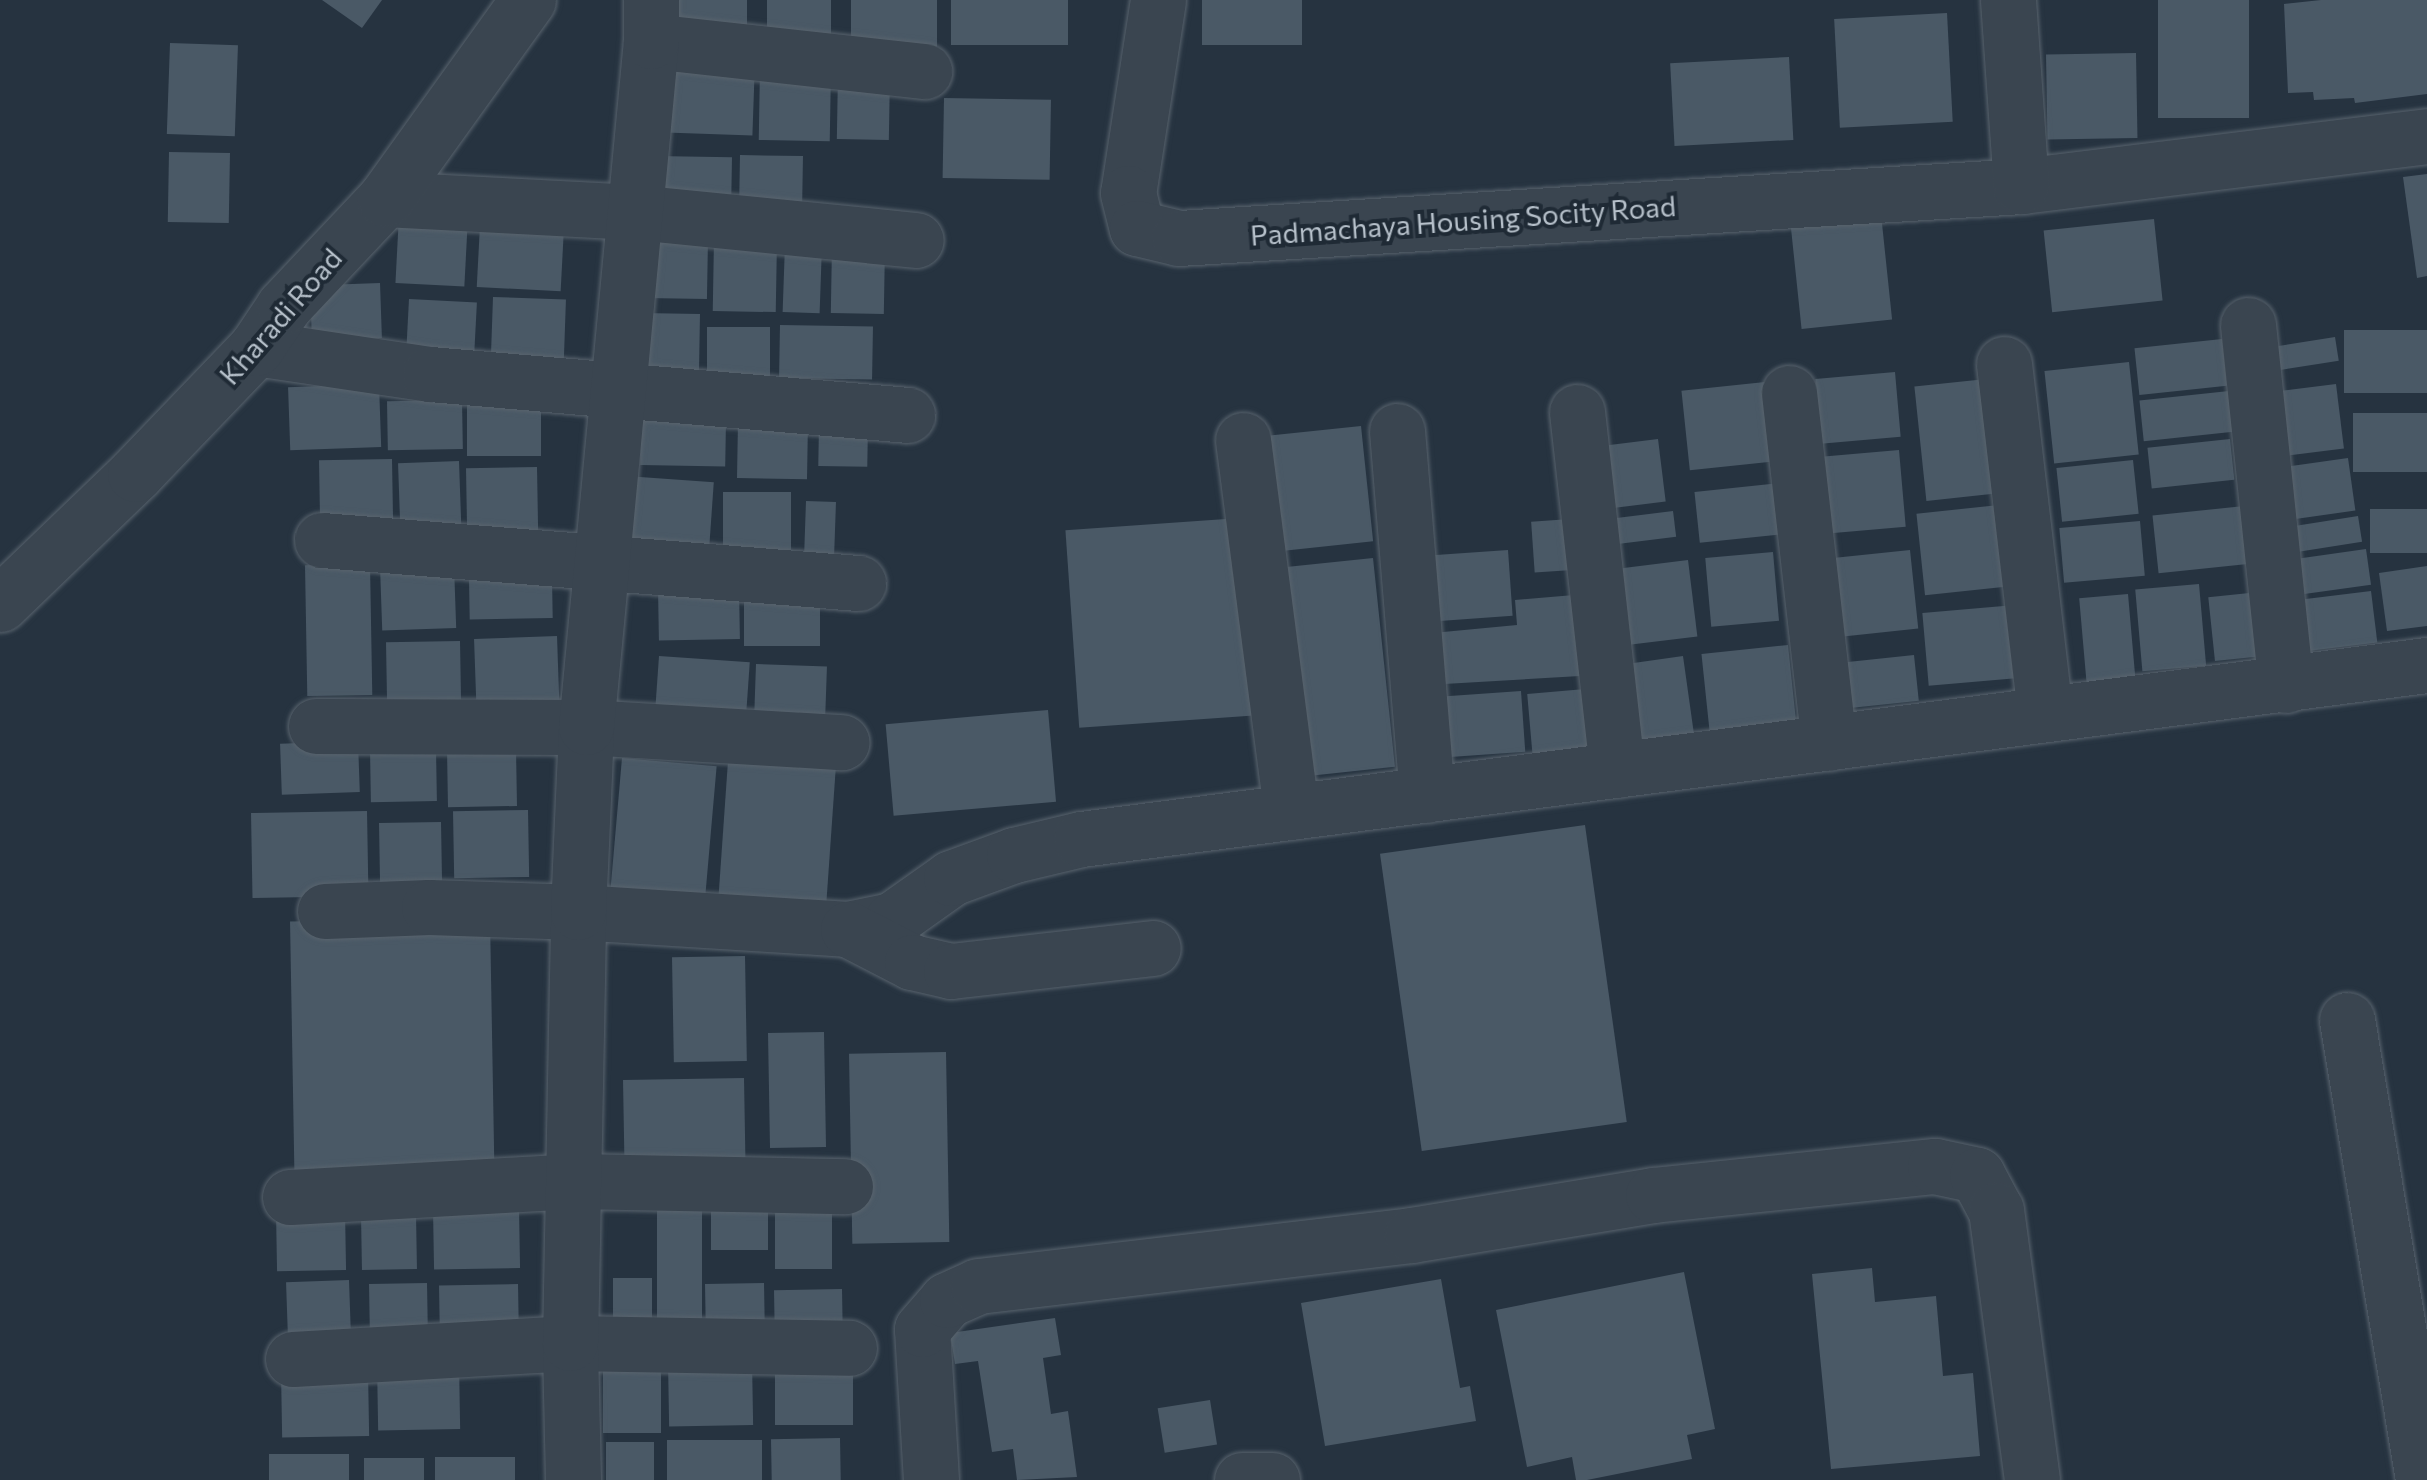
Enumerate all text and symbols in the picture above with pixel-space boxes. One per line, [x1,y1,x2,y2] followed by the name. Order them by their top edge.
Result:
[1249,188,1677,252] street label: Padmachaya Housing Socity Road
[212,241,348,391] street label: Kharadi Road

